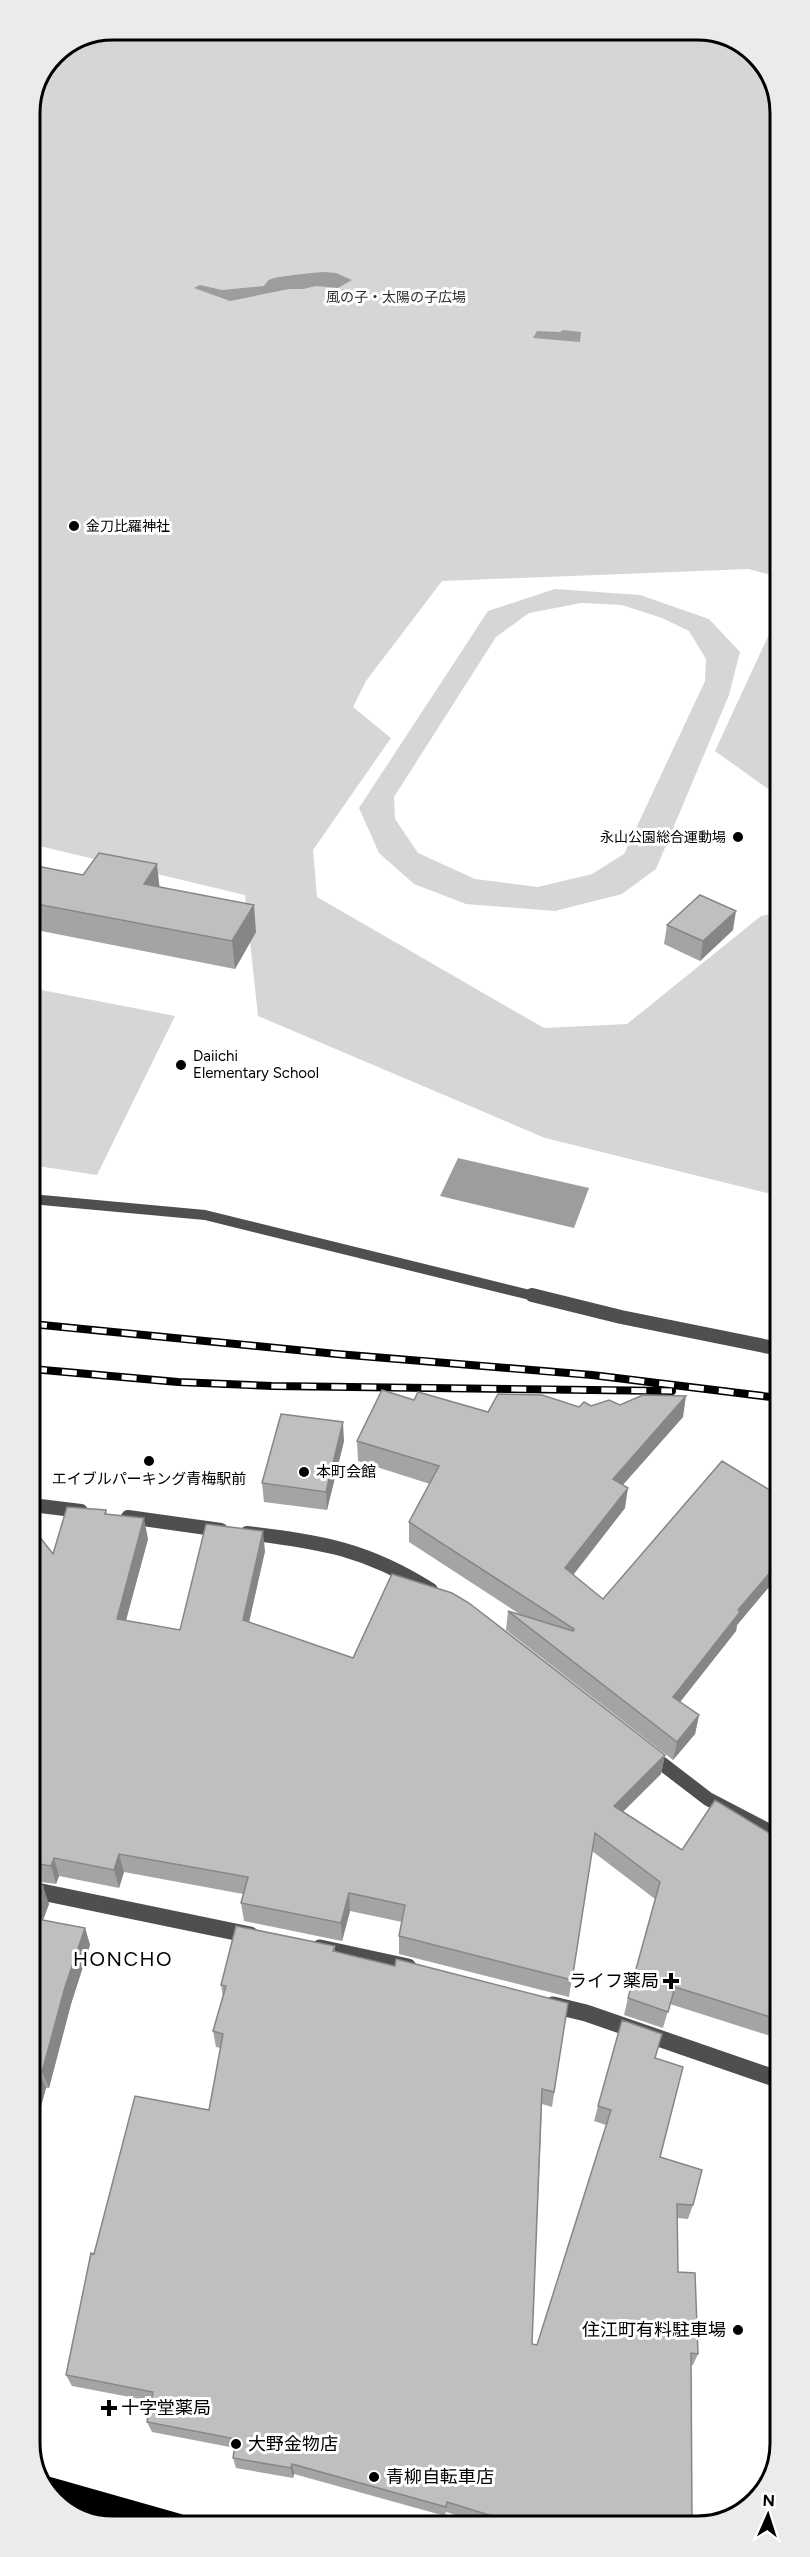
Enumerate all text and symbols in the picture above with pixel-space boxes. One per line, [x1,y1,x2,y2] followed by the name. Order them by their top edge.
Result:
[326,289,466,306] park label: 風の子・太陽の子広場
[86,518,170,535] place label: 金刀比羅神社
[67,519,81,533] marker: 金刀比羅神社
[600,829,726,846] place label: 永山公園総合運動場
[731,830,745,844] marker: 永山公園総合運動場
[193,1047,319,1082] place label: Daiichi Elementary School
[174,1058,188,1072] marker: Daiichi Elementary School
[142,1454,156,1468] marker: エイブルパーキング青梅駅前
[316,1463,376,1481] place label: 本町会館
[297,1465,311,1479] marker: 本町会館
[52,1470,246,1488] place label: エイブルパーキング青梅駅前
[73,1947,173,1971] district label: HONCHO
[569,1970,659,1992] place label: ライフ薬局
[664,1974,678,1988] marker: ライフ薬局
[582,2319,726,2341] place label: 住江町有料駐車場
[731,2323,745,2337] marker: 住江町有料駐車場
[121,2397,211,2419] place label: 十字堂薬局
[102,2401,116,2415] marker: 十字堂薬局
[248,2433,338,2455] place label: 大野金物店
[229,2437,243,2451] marker: 大野金物店
[386,2466,494,2488] place label: 青柳自転車店
[367,2470,381,2484] marker: 青柳自転車店
[738,2485,798,2545] north arrow
[762,2491,775,2510] text: N

